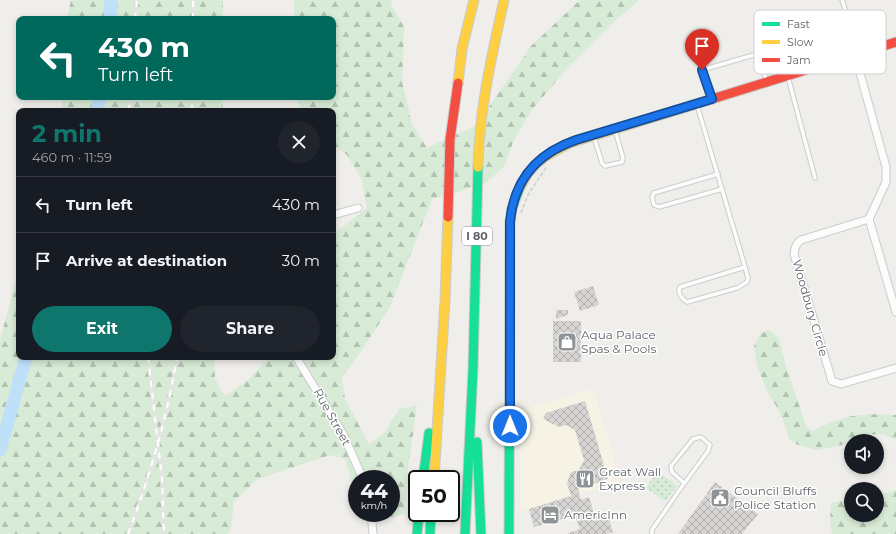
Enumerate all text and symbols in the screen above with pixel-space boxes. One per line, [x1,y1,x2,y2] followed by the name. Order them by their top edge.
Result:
[754,10,886,74] legend
[787,17,811,31] text: Fast
[685,29,719,70] pin
[98,30,190,64] text: 430 m
[32,32,84,84] icon: left
[691,35,713,57] icon: arrive
[787,35,813,49] text: Slow
[786,53,811,67] text: Jam
[98,64,173,86] text: Turn left
[32,119,102,148] text: 2 min
[278,121,320,163] button: close
[32,149,112,165] text: 460 m · 11:59
[32,194,54,216] icon: left
[66,195,133,214] text: Turn left
[272,195,320,214] text: 430 m
[462,227,492,245] road number: I 80
[32,250,54,272] icon: arrive
[66,251,227,270] text: Arrive at destination
[282,251,320,270] text: 30 m
[789,258,831,358] street label: Woodbury Circle
[32,306,172,352] button: Exit
[180,306,320,352] button: Share
[581,327,656,356] place label: Aqua Palace Spas & Pools
[556,331,578,353] shop icon: Aqua Palace Spas & Pools
[311,385,354,448] street label: Rue Street
[489,405,531,447] position arrow
[844,434,884,522] map controls
[844,434,884,474] button: sound
[599,464,661,493] place label: Great Wall Express
[574,468,596,490] restaurant icon: Great Wall Express
[408,470,460,522] speed limit sign: 50
[360,479,388,503] text: 44
[844,482,884,522] button: search
[734,483,817,512] place label: Council Bluffs Police Station
[709,487,731,509] public building icon: Council Bluffs Police Station
[361,499,387,512] text: km/h
[539,504,561,526] hotel icon: AmericInn
[564,507,627,522] place label: AmericInn

